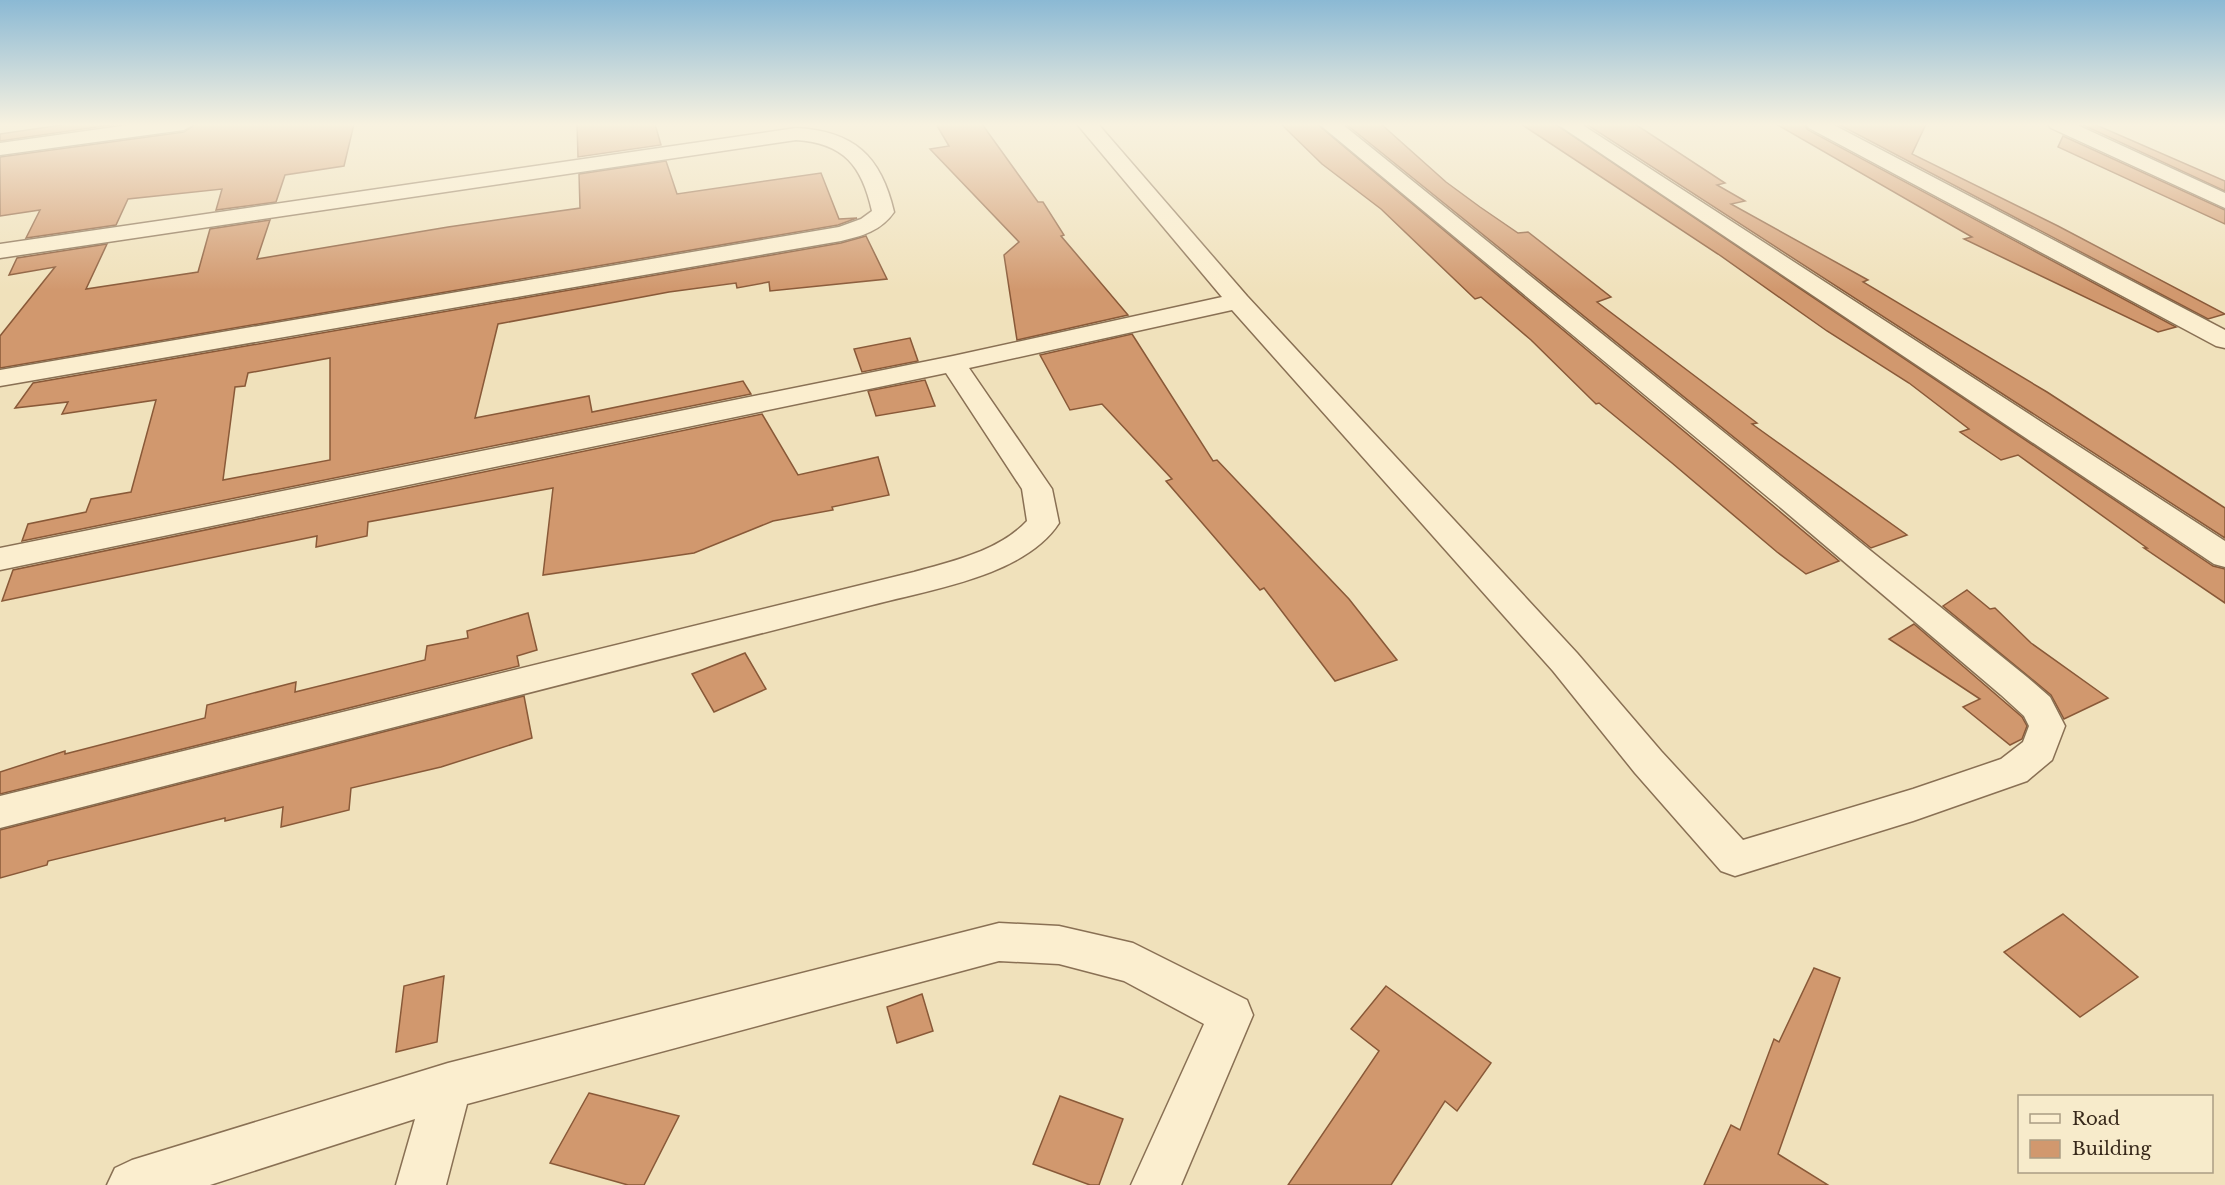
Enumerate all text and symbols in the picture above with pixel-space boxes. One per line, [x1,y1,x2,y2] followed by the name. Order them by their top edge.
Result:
[2018,1095,2213,1173] legend
[2072,1108,2120,1130] text: Road
[2072,1138,2151,1160] text: Building

